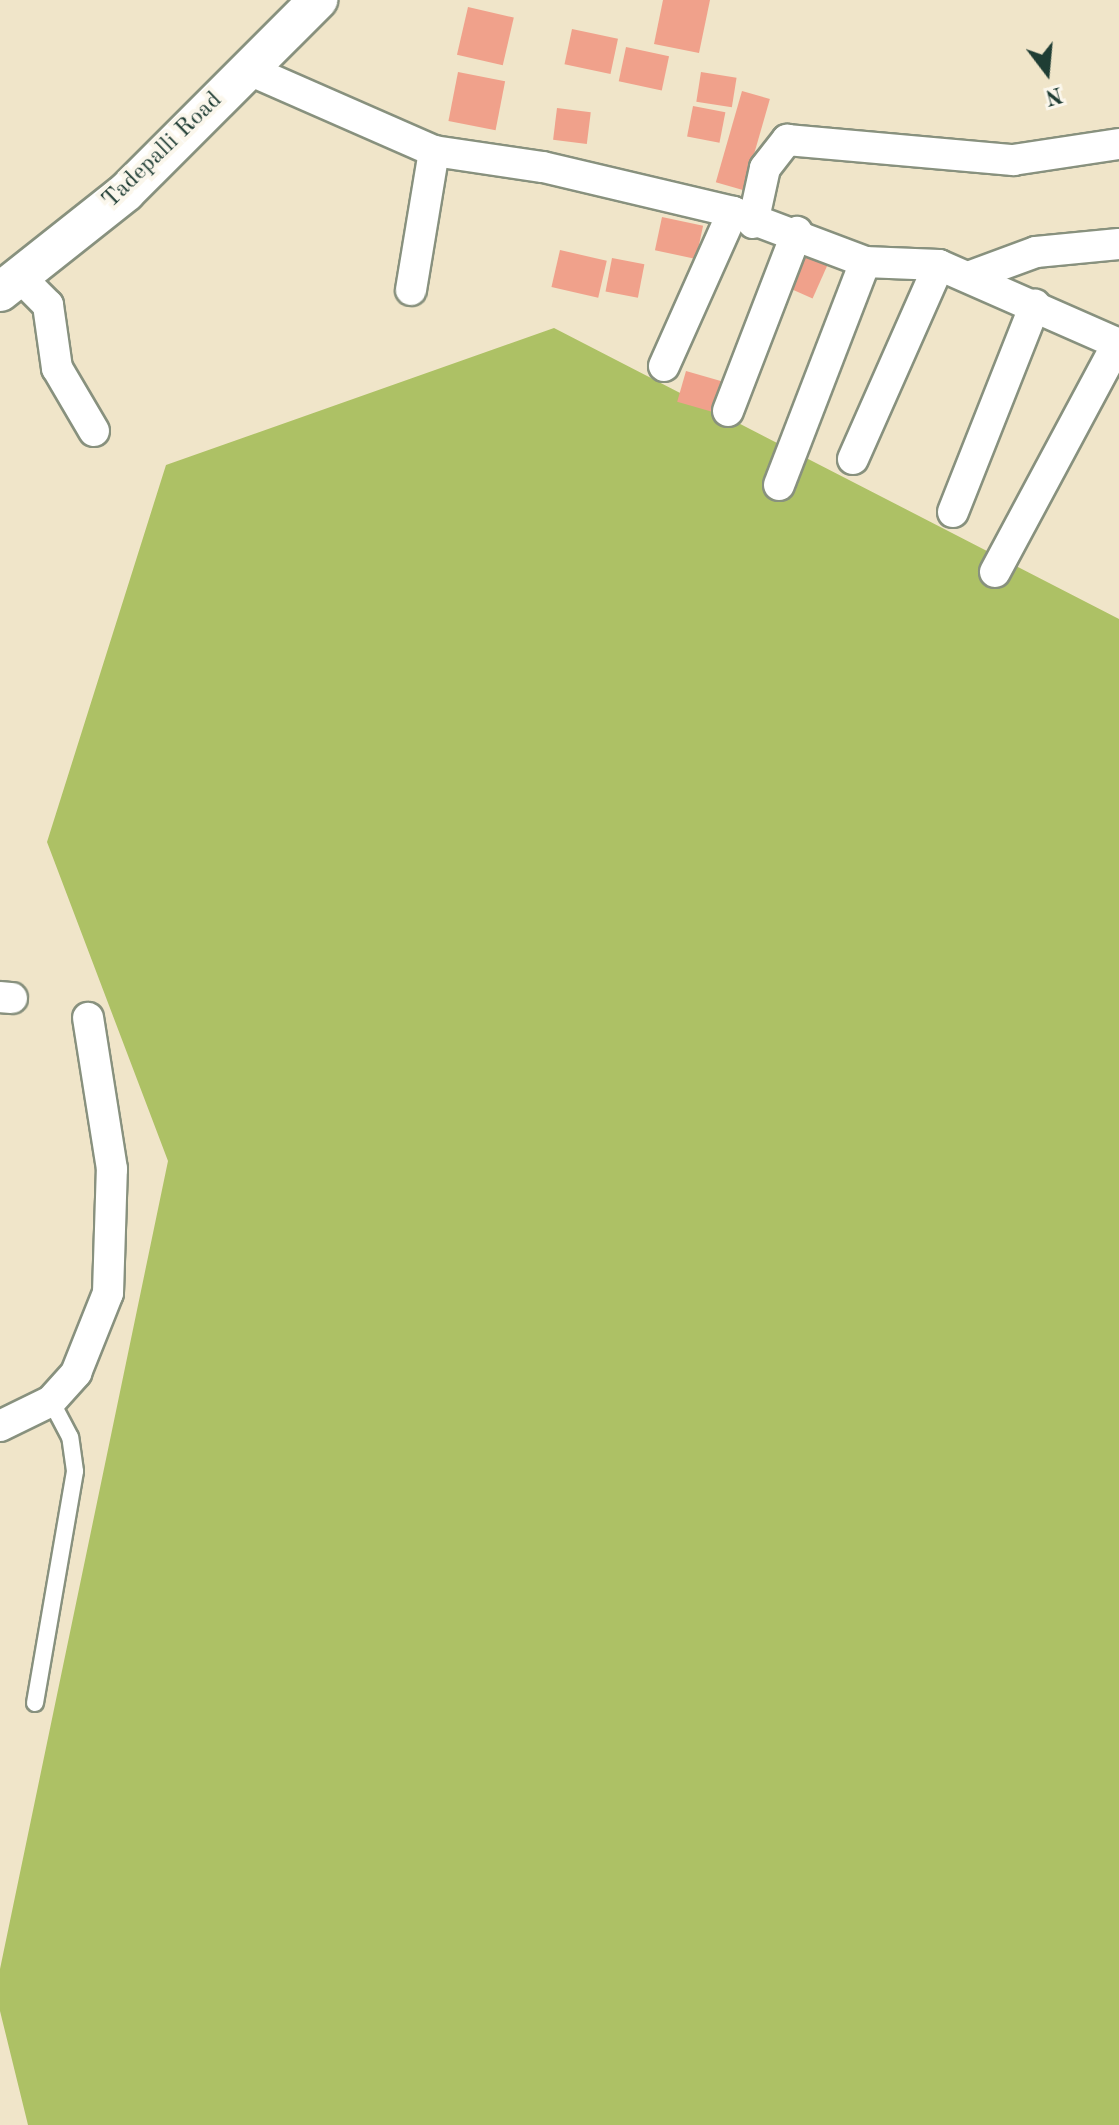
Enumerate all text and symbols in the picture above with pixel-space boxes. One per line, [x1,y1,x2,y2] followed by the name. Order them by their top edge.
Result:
[1007,32,1087,112] north arrow
[1043,82,1065,108] text: N
[97,87,229,215] street label: Tadepalli Road

